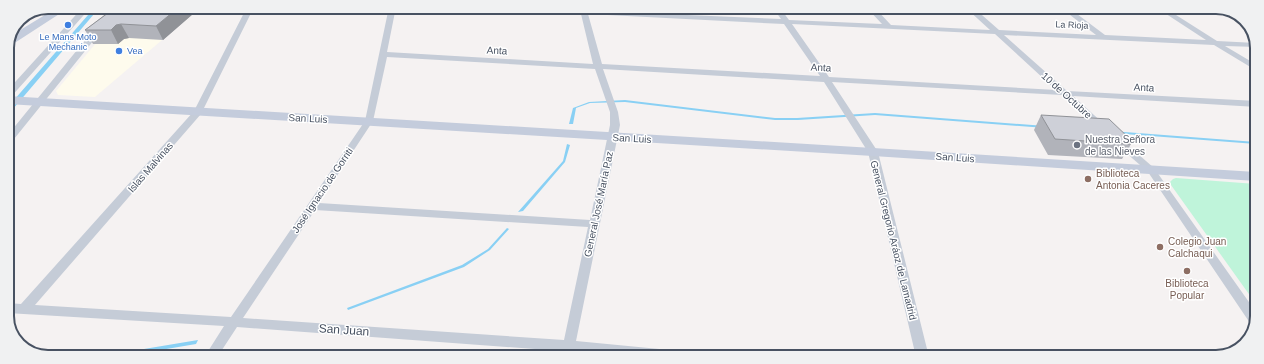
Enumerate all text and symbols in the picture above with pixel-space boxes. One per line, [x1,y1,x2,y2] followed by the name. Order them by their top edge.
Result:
[1055,19,1089,31] street label: La Rioja
[63,20,73,30] marker: Le Mans Moto Mechanic
[39,32,97,52] place label: Le Mans Moto Mechanic
[486,44,508,57] street label: Anta
[114,46,124,56] marker: Vea
[127,46,143,56] place label: Vea
[810,61,832,74] street label: Anta
[1039,70,1094,121] street label: 10 de Octubre
[1133,81,1155,94] street label: Anta
[288,112,328,125] street label: San Luis
[612,132,652,145] street label: San Luis
[1085,134,1155,157] place label: Nuestra Señora de las Nieves
[126,140,175,195] street label: Islas Malvinas
[1072,140,1082,150] marker: Nuestra Señora de las Nieves
[290,146,355,235] street label: José Ignacio de Gorriti
[582,150,615,258] street label: General José María Paz
[935,151,975,164] street label: San Luis
[868,159,919,321] street label: General Gregorio Aráoz de Lamadrid
[1096,168,1170,191] place label: Biblioteca Antonia Caceres
[1083,174,1093,184] marker: Biblioteca Antonia Caceres
[1168,236,1226,259] place label: Colegio Juan Calchaqui
[1155,242,1165,252] marker: Colegio Juan Calchaqui
[1182,266,1192,276] marker: Biblioteca Popular
[1165,278,1209,301] place label: Biblioteca Popular
[318,321,370,339] street label: San Juan

